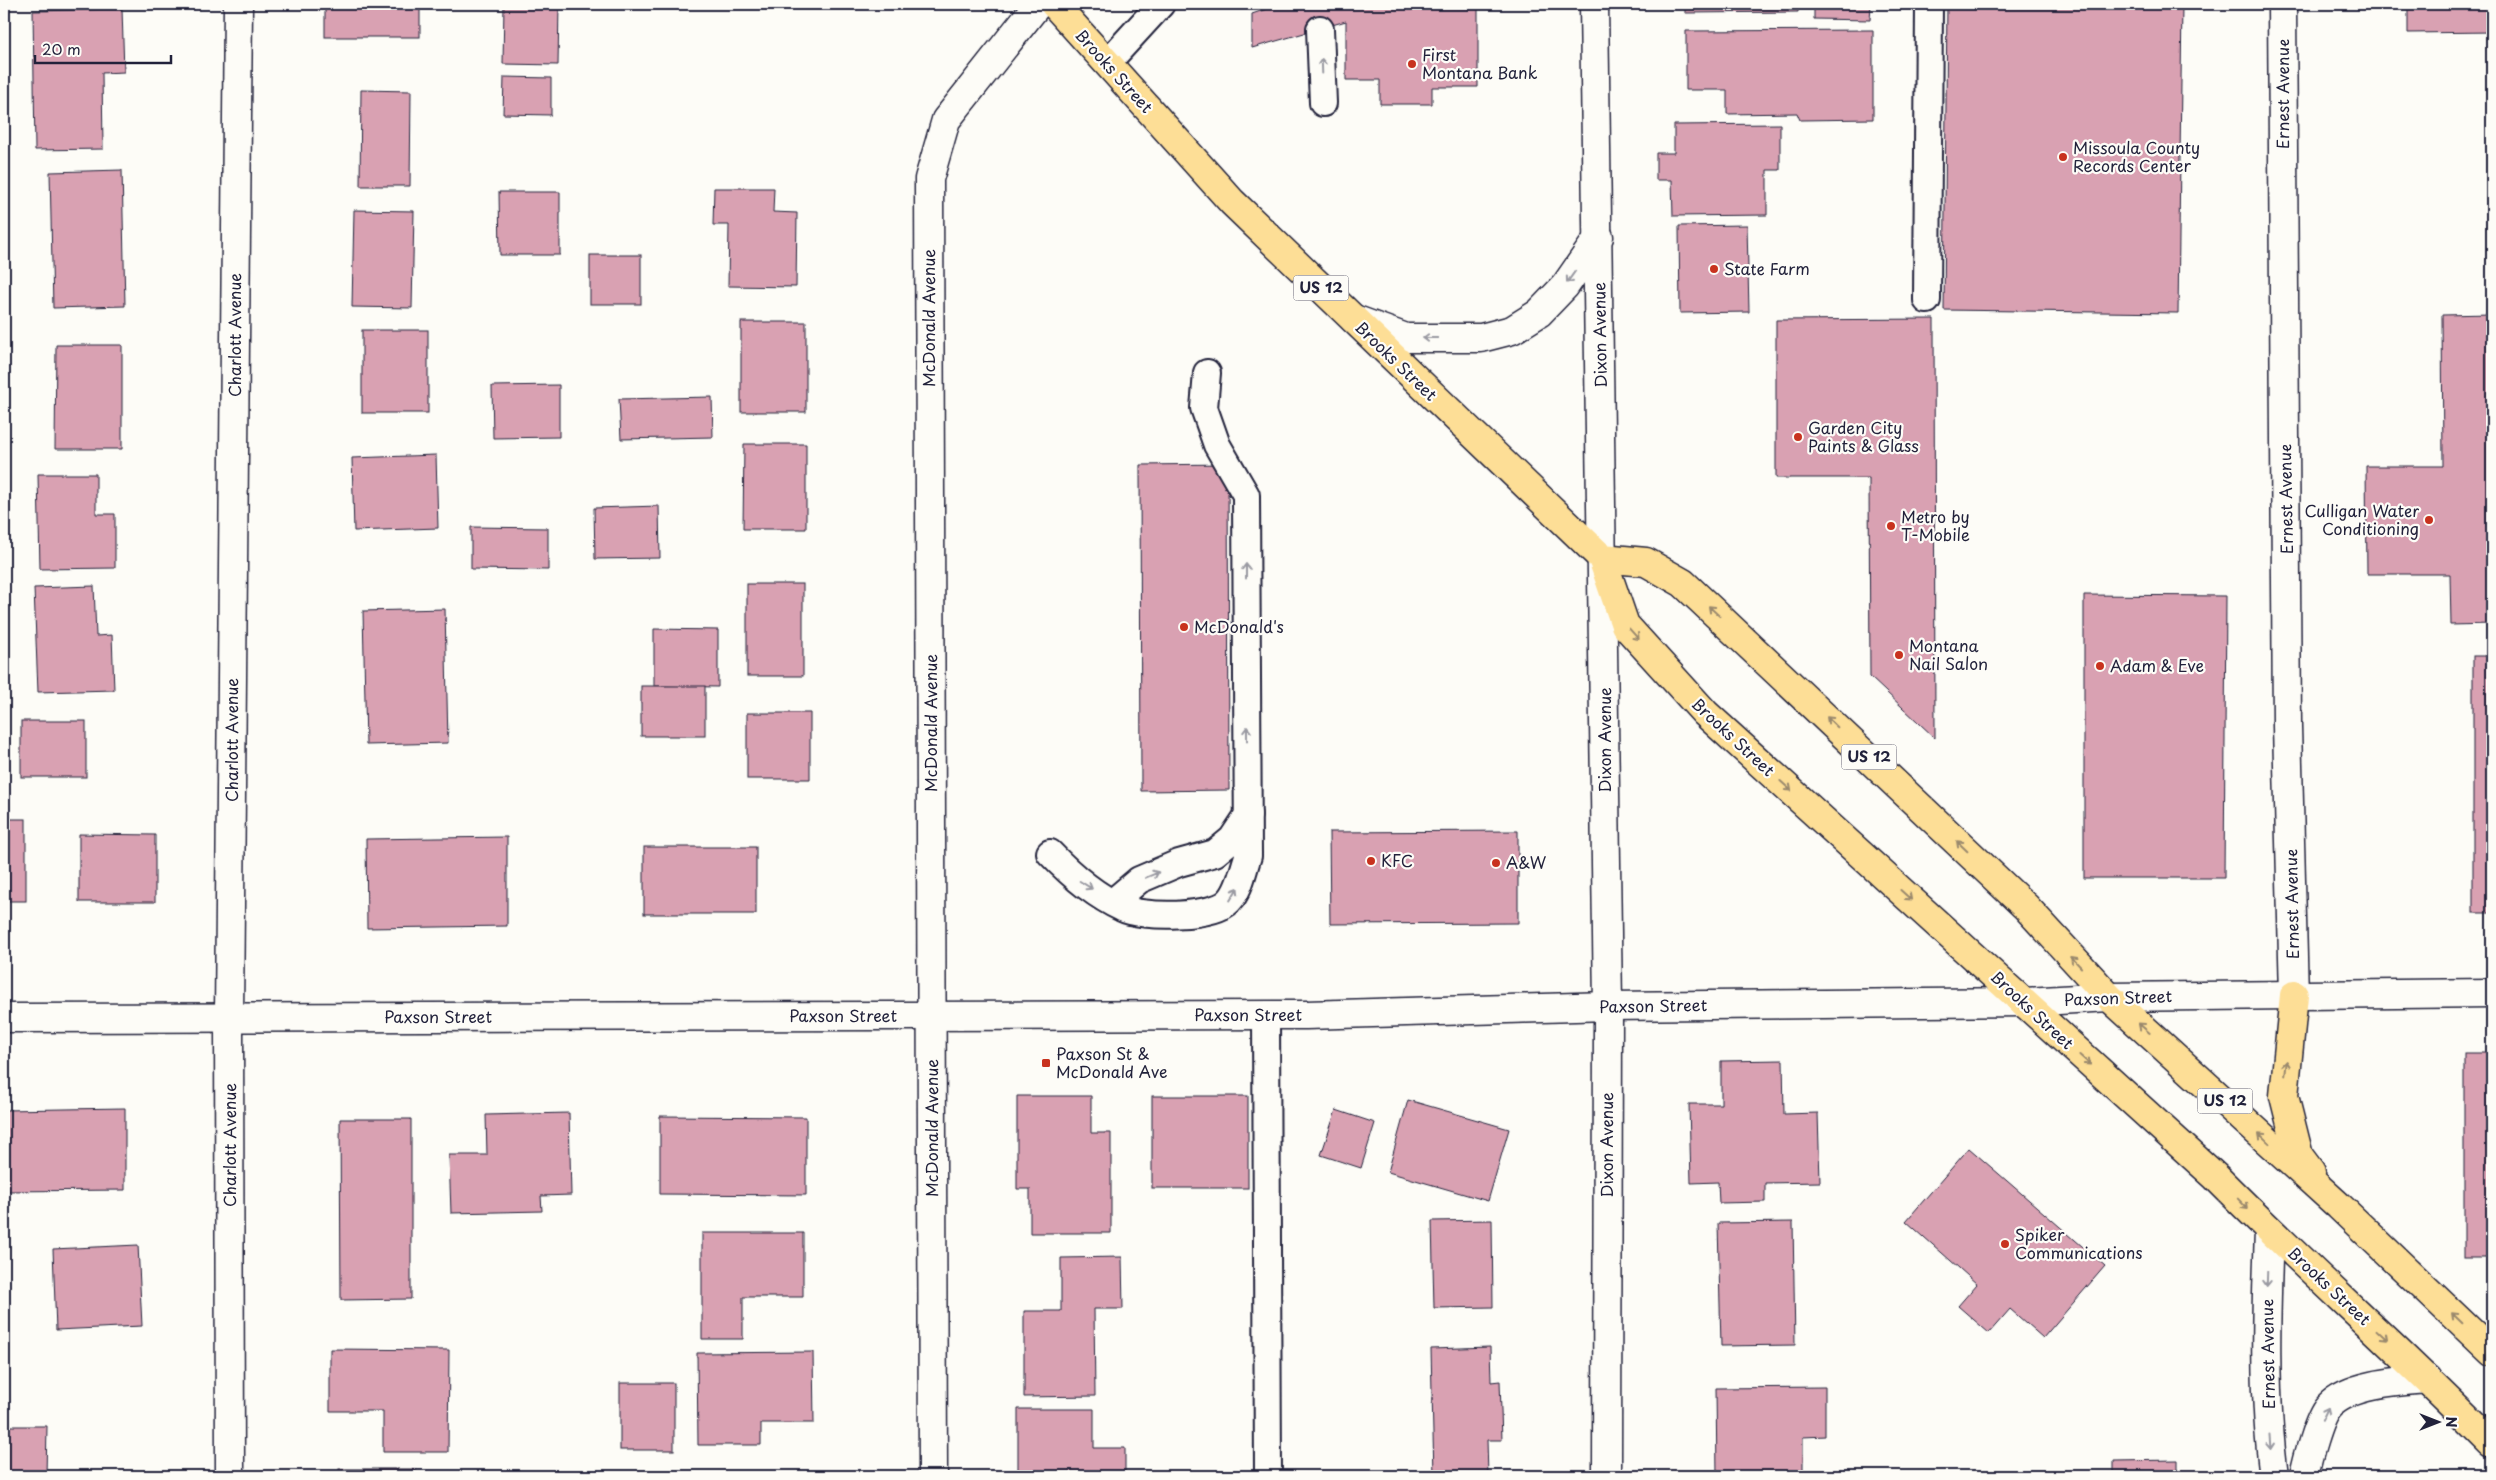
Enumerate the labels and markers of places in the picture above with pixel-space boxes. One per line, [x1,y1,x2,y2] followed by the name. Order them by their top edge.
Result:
[1422,42,1538,84] place label: First Montana Bank
[1406,58,1418,70] marker: First Montana Bank
[2073,135,2200,177] place label: Missoula County Records Center
[2057,151,2069,163] marker: Missoula County Records Center
[1724,256,1810,280] place label: State Farm
[1708,263,1720,275] marker: State Farm
[1808,415,1919,457] place label: Garden City Paints & Glass
[1792,431,1804,443] marker: Garden City Paints & Glass
[2304,498,2419,540] place label: Culligan Water Conditioning
[1901,504,1970,546] place label: Metro by T-Mobile
[2423,514,2435,526] marker: Culligan Water Conditioning
[1885,520,1897,532] marker: Metro by T-Mobile
[1194,614,1284,638] place label: McDonald's
[1178,621,1190,633] marker: McDonald's
[1909,633,1988,675] place label: Montana Nail Salon
[1893,649,1905,661] marker: Montana Nail Salon
[2110,653,2204,677] place label: Adam & Eve
[2094,660,2106,672] marker: Adam & Eve
[1381,848,1413,872] place label: KFC
[1506,850,1547,874] place label: A&W
[1365,855,1377,867] marker: KFC
[1490,857,1502,869] marker: A&W
[1056,1041,1167,1083] place label: Paxson St & McDonald Ave
[1040,1057,1052,1069] marker: Paxson St & McDonald Ave
[2015,1222,2143,1264] place label: Spiker Communications
[1999,1238,2011,1250] marker: Spiker Communications

